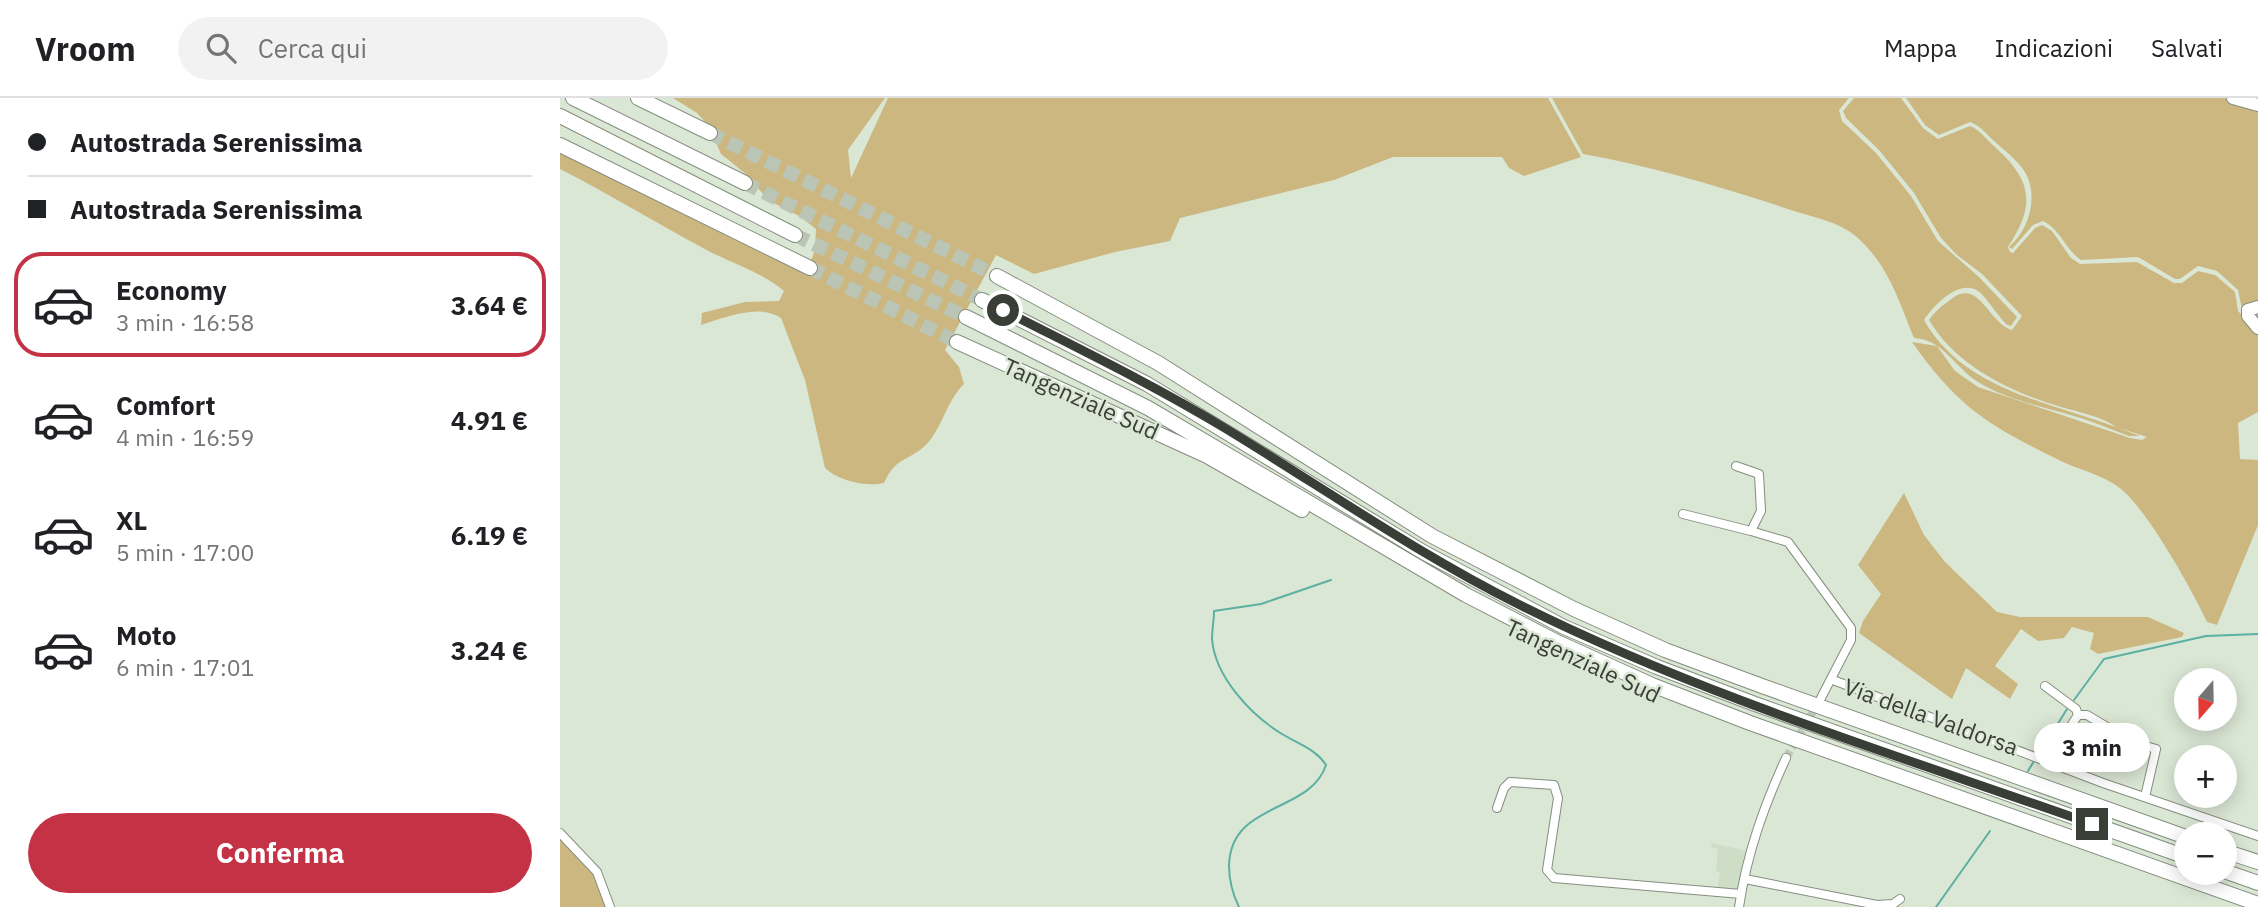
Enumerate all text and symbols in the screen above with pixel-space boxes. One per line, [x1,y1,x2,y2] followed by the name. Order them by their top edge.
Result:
[178,17,668,80] search box
[35,27,136,70] text: Vroom
[202,29,240,67] icon: search
[258,31,367,65] text: Cerca qui
[1884,32,1957,64] text: Mappa
[1995,32,2113,64] text: Indicazioni
[2151,32,2223,64] text: Salvati
[70,125,363,159] text: Autostrada Serenissima
[70,192,363,226] text: Autostrada Serenissima
[32,273,95,336] icon: car
[116,273,227,307] text: Economy
[451,288,528,322] text: 3.64 €
[987,294,1019,326] route start
[116,307,254,337] text: 3 min · 16:58
[999,350,1164,446] street label: Tangenziale Sud
[32,388,95,451] icon: car
[116,388,215,422] text: Comfort
[451,403,528,437] text: 4.91 €
[116,422,254,452] text: 4 min · 16:59
[32,503,95,566] icon: car
[116,503,147,537] text: XL
[451,518,528,552] text: 6.19 €
[116,537,254,567] text: 5 min · 17:00
[1501,611,1666,709] street label: Tangenziale Sud
[32,618,95,681] icon: car
[116,618,176,652] text: Moto
[451,633,528,667] text: 3.24 €
[116,652,254,682] text: 6 min · 17:01
[2174,668,2236,732] north arrow
[2174,668,2237,885] map controls
[1840,671,2023,762] street label: Via della Valdorsa
[2034,722,2150,772] callout: 3 min
[2062,732,2122,762] text: 3 min
[2174,745,2237,808] button: +
[2076,808,2108,840] route end
[28,813,532,893] button: Conferma
[2174,822,2237,885] button: −

